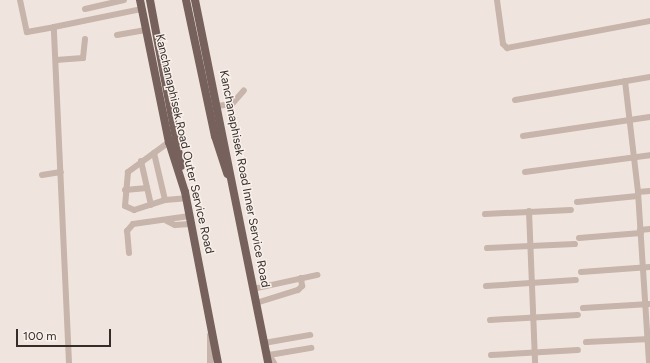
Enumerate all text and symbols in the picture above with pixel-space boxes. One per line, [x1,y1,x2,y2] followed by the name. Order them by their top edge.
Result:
[152,33,216,255] street label: Kanchanaphisek Road Outer Service Road
[216,69,272,289] street label: Kanchanaphisek Road Inner Service Road
[18,321,113,347] scale bar
[23,329,57,343] text: 100 m

